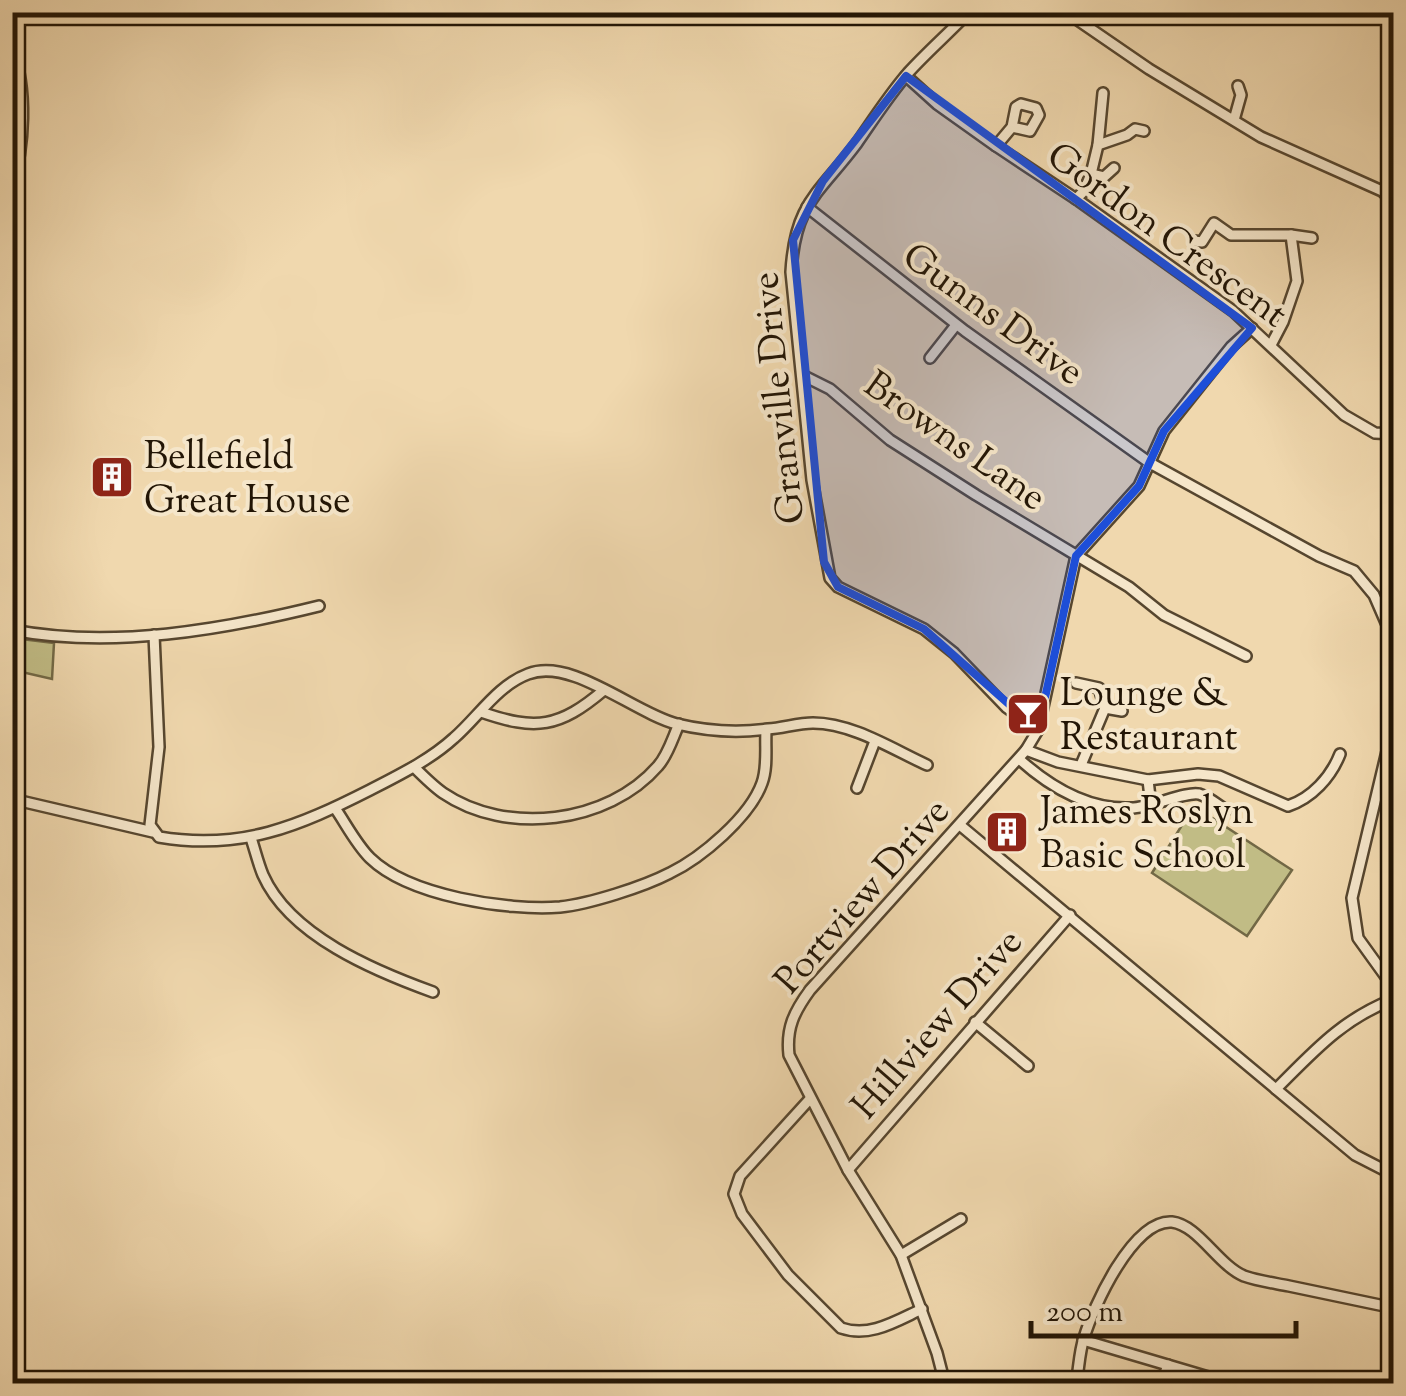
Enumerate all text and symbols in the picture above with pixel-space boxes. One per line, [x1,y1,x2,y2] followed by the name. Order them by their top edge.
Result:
[1034,131,1297,343] street label: Gordon Crescent
[890,232,1093,400] street label: Gunns Drive
[741,269,821,526] street label: Granville Drive
[851,360,1056,526] street label: Browns Lane
[144,432,351,530] place label: Bellefield Great House
[89,454,135,500] building icon: Bellefield Great House
[1060,669,1238,767] place label: Lounge & Restaurant
[1005,691,1051,737] bar icon: Lounge & Restaurant
[1038,787,1254,885] place label: James Roslyn Basic School
[764,788,964,1007] street label: Portview Drive
[984,809,1030,855] building icon: James Roslyn Basic School
[841,918,1037,1133] street label: Hillview Drive
[1031,1276,1296,1338] scale bar
[1046,1292,1123,1335] text: 200 m

